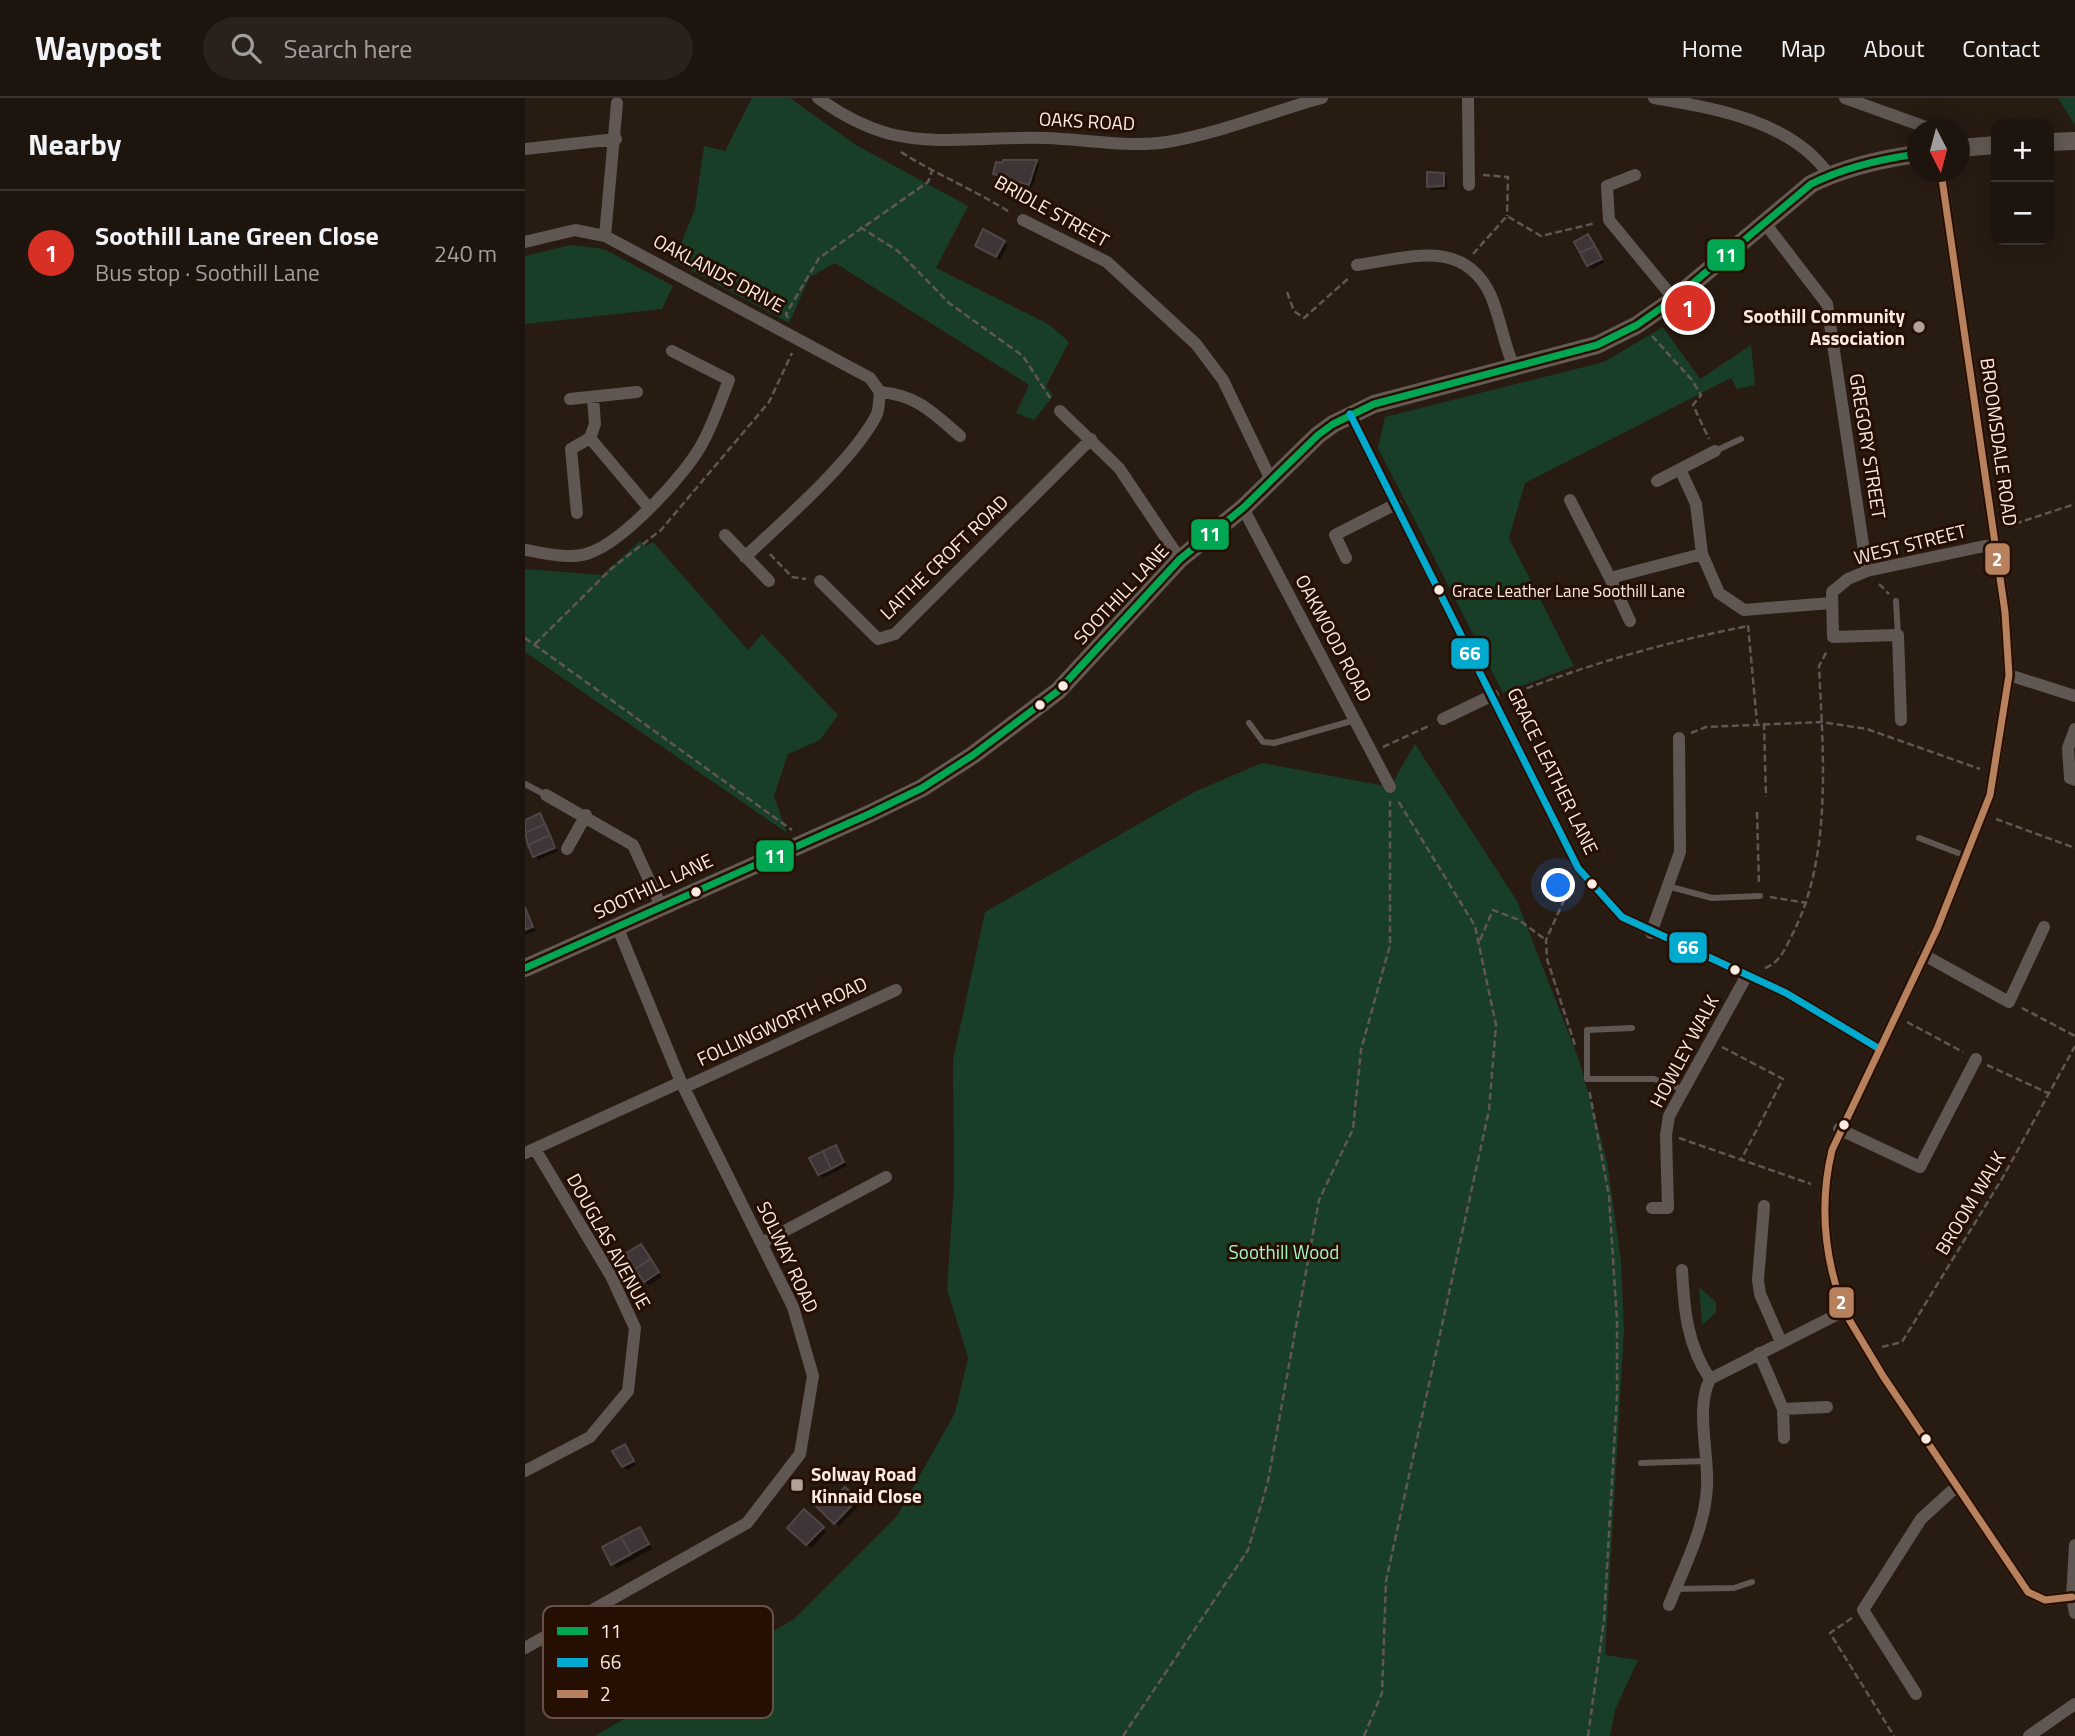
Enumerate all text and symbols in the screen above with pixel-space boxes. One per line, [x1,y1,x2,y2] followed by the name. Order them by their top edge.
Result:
[203,17,693,80] search box
[35,23,161,73] text: Waypost
[227,29,265,67] icon: search
[283,29,412,68] text: Search here
[1682,30,1743,66] text: Home
[1781,30,1826,66] text: Map
[1864,30,1924,66] text: About
[1962,30,2040,66] text: Contact
[1038,103,1136,138] street label: OAKS ROAD
[1907,119,1970,182] north arrow
[1991,119,2054,245] map controls
[1991,119,2054,182] button: +
[28,121,121,167] text: Nearby
[990,167,1115,254] street label: BRIDLE STREET
[1991,182,2054,245] button: −
[95,216,379,255] text: Soothill Lane Green Close
[649,226,790,319] street label: OAKLANDS DRIVE
[45,236,57,271] text: 1
[434,236,497,271] text: 240 m
[1706,238,1746,272] line badge: 11
[1715,240,1737,269] text: 11
[95,255,320,290] text: Bus stop · Soothill Lane
[1665,282,1711,334] pin: 1
[1743,301,1905,352] place label: Soothill Community Association
[1911,319,1927,335] marker: Soothill Community Association
[1973,356,2026,528] street label: BROOMSDALE ROAD
[1843,371,1894,521] street label: GREGORY STREET
[873,488,1014,626] street label: LAITHE CROFT ROAD
[1851,516,1969,571] street label: WEST STREET
[1190,518,1230,551] line badge: 11
[1199,519,1221,548] text: 11
[1066,537,1175,651] street label: SOOTHILL LANE
[1984,542,2011,576] line badge: 2
[1992,544,2002,573] text: 2
[1289,569,1380,707] street label: OAKWOOD ROAD
[1452,578,1685,604] place label: Grace Leather Lane Soothill Lane
[1432,583,1446,597] marker: Grace Leather Lane Soothill Lane
[1450,637,1490,670] line badge: 66
[1459,638,1481,667] text: 66
[1056,679,1070,693] unlabelled marker
[1500,682,1606,859] street label: GRACE LEATHER LANE
[1033,698,1047,712] unlabelled marker
[755,839,795,873] line badge: 11
[764,841,786,870] text: 11
[588,845,717,926] street label: SOOTHILL LANE
[1541,868,1575,902] your location
[1585,877,1599,891] unlabelled marker
[689,885,703,899] unlabelled marker
[1668,931,1708,964] line badge: 66
[1677,932,1699,961] text: 66
[1728,963,1742,977] unlabelled marker
[692,968,872,1073] street label: FOLLINGWORTH ROAD
[1642,989,1726,1112] street label: HOWLEY WALK
[1837,1118,1851,1132] unlabelled marker
[1927,1145,2012,1260] street label: BROOM WALK
[560,1167,659,1314] street label: DOUGLAS AVENUE
[750,1196,827,1317] street label: SOLWAY ROAD
[1229,1237,1339,1266] park label: Soothill Wood
[1828,1286,1855,1319] line badge: 2
[1836,1287,1846,1316] text: 2
[1919,1432,1933,1446] unlabelled marker
[811,1459,922,1510] place label: Solway Road Kinnaid Close
[789,1477,805,1493] marker: Solway Road Kinnaid Close
[543,1606,773,1718] legend
[600,1616,621,1645] text: 11
[600,1647,621,1676] text: 66
[600,1679,611,1708] text: 2

